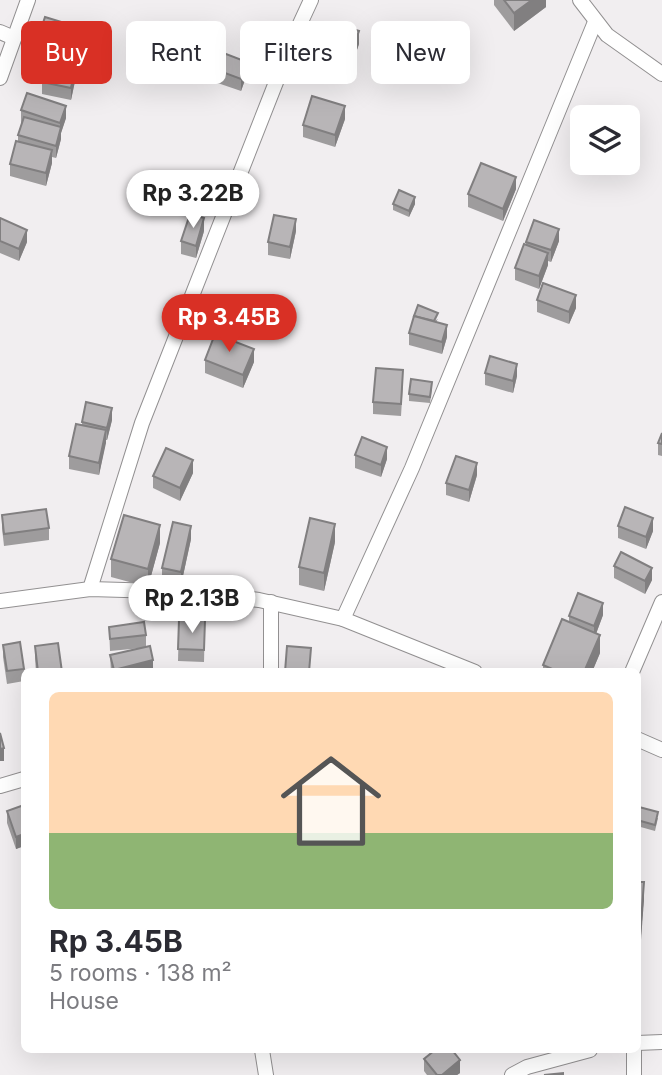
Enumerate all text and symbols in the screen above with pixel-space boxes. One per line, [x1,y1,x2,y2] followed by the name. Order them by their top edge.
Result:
[21,21,112,84] chip: Buy
[126,21,226,84] chip: Rent
[240,21,357,84] chip: Filters
[371,21,470,84] chip: New
[570,105,640,175] map controls
[570,105,640,175] button: layers
[121,170,265,230] pin: Rp 3.22B
[142,179,244,207] text: Rp 3.22B
[157,294,301,354] pin: Rp 3.45B
[178,303,280,331] text: Rp 3.45B
[120,576,264,635] pin: Rp 2.13B
[144,584,240,612] text: Rp 2.13B
[268,738,394,864] icon: home
[49,923,183,959] text: Rp 3.45B
[49,959,232,987] text: 5 rooms · 138 m²
[49,987,119,1015] text: House

